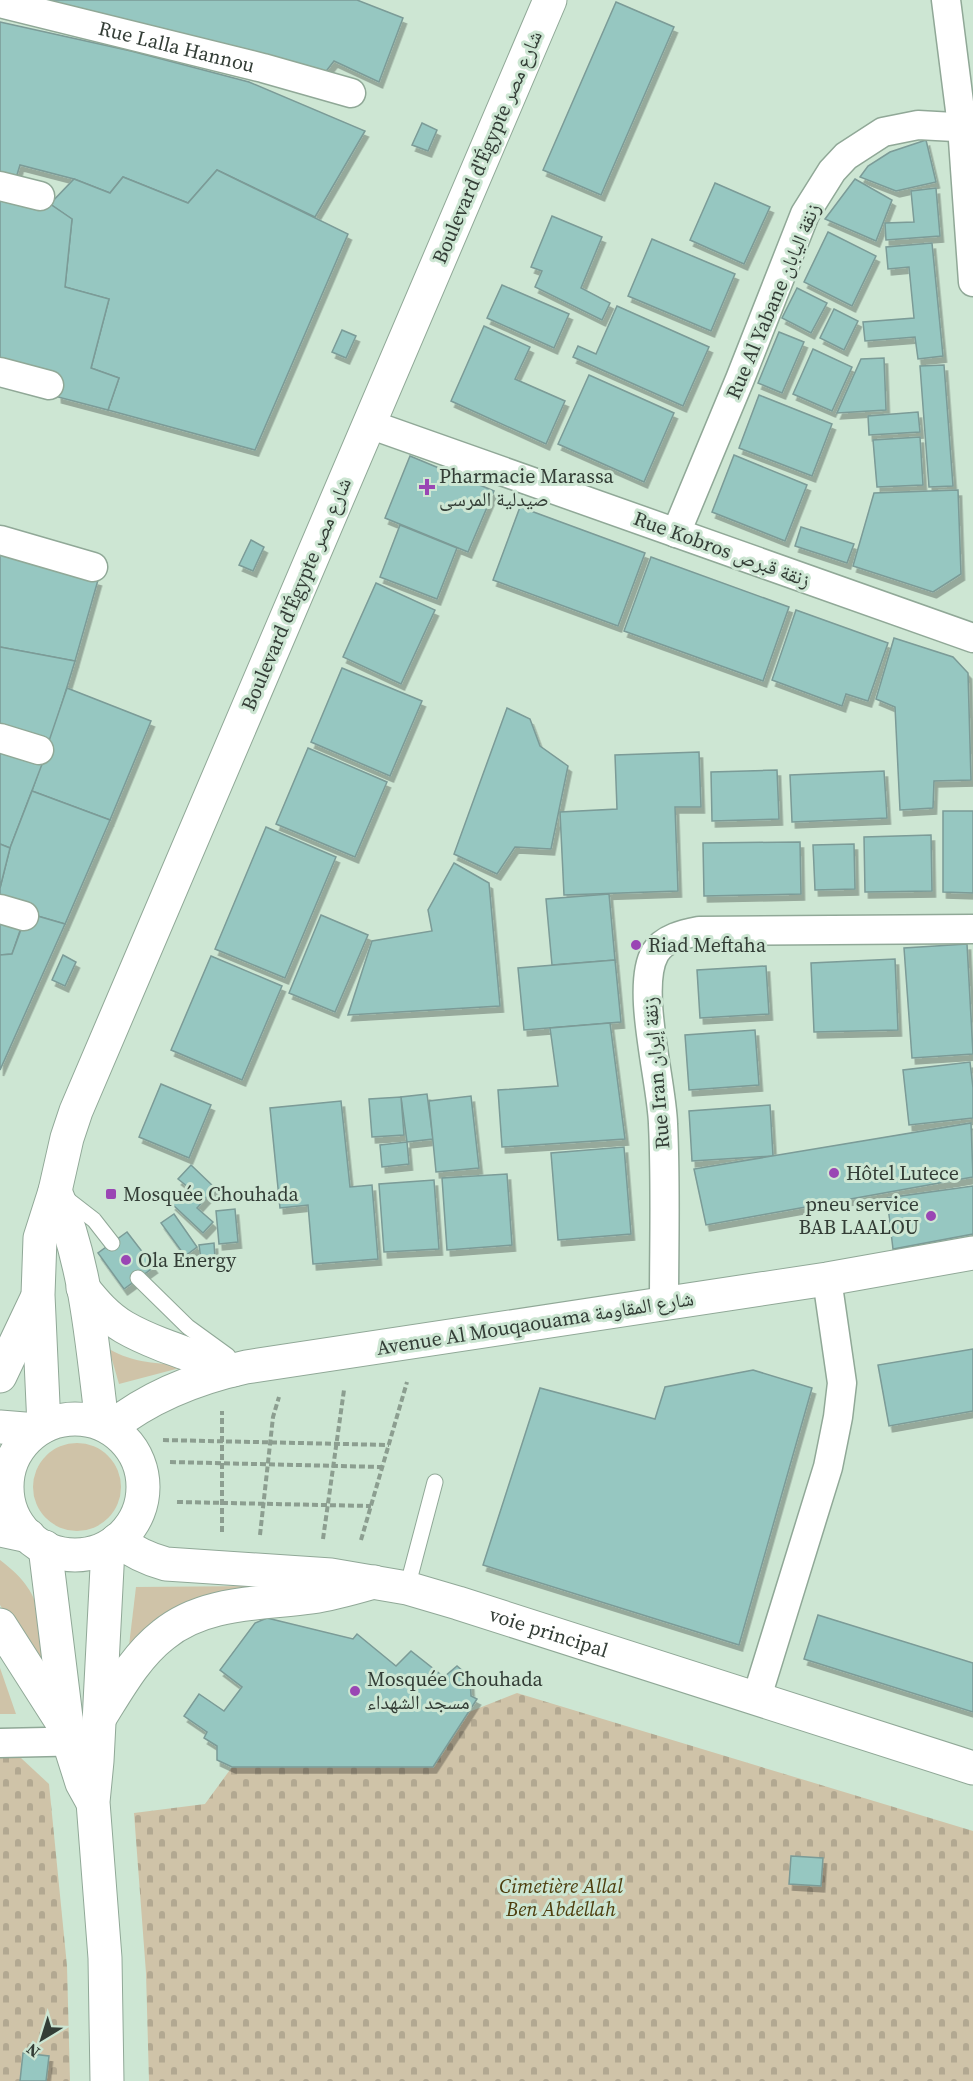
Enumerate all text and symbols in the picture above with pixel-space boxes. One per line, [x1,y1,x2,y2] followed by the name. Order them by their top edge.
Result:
[96,14,258,79] street label: Rue Lalla Hannou
[425,26,549,268] street label: Boulevard d'Égypte شارع مصر
[719,199,827,403] street label: Rue Al Yabane زنقة اليابان
[439,462,615,513] place label: Pharmacie Marassa صيدلية المرسى
[234,473,358,715] street label: Boulevard d'Égypte شارع مصر
[420,480,434,494] marker: Pharmacie Marassa صيدلية المرسى
[630,504,814,594] street label: Rue Kobros زنقة قبرص
[648,931,767,959] place label: Riad Meftaha
[629,938,643,952] marker: Riad Meftaha
[635,996,677,1150] street label: Rue Iran زنقة إيران
[846,1159,959,1187] place label: Hôtel Lutece
[827,1166,841,1180] marker: Hôtel Lutece
[123,1180,299,1208] place label: Mosquée Chouhada
[104,1187,118,1201] marker: Mosquée Chouhada
[798,1190,919,1241] place label: pneu service BAB LAALOU
[924,1209,938,1223] marker: pneu service BAB LAALOU
[138,1246,237,1274] place label: Ola Energy
[119,1253,133,1267] marker: Ola Energy
[374,1284,696,1362] street label: Avenue Al Mouqaouama شارع المقاومة
[486,1600,612,1664] street label: voie principal
[367,1665,543,1716] place label: Mosquée Chouhada مسجد الشهداء
[348,1684,362,1698] marker: Mosquée Chouhada مسجد الشهداء
[499,1872,623,1923] park label: Cimetière Allal Ben Abdellah
[12,2009,72,2069] north arrow
[21,2038,44,2063] text: N

